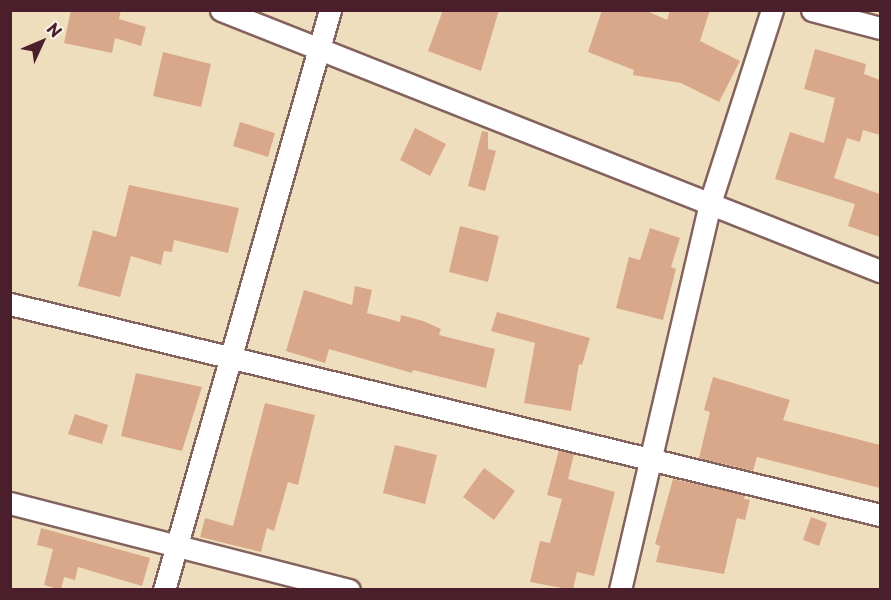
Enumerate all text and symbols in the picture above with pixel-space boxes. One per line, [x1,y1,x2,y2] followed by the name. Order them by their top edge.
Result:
[12,12,72,72] north arrow
[42,17,68,42] text: N

